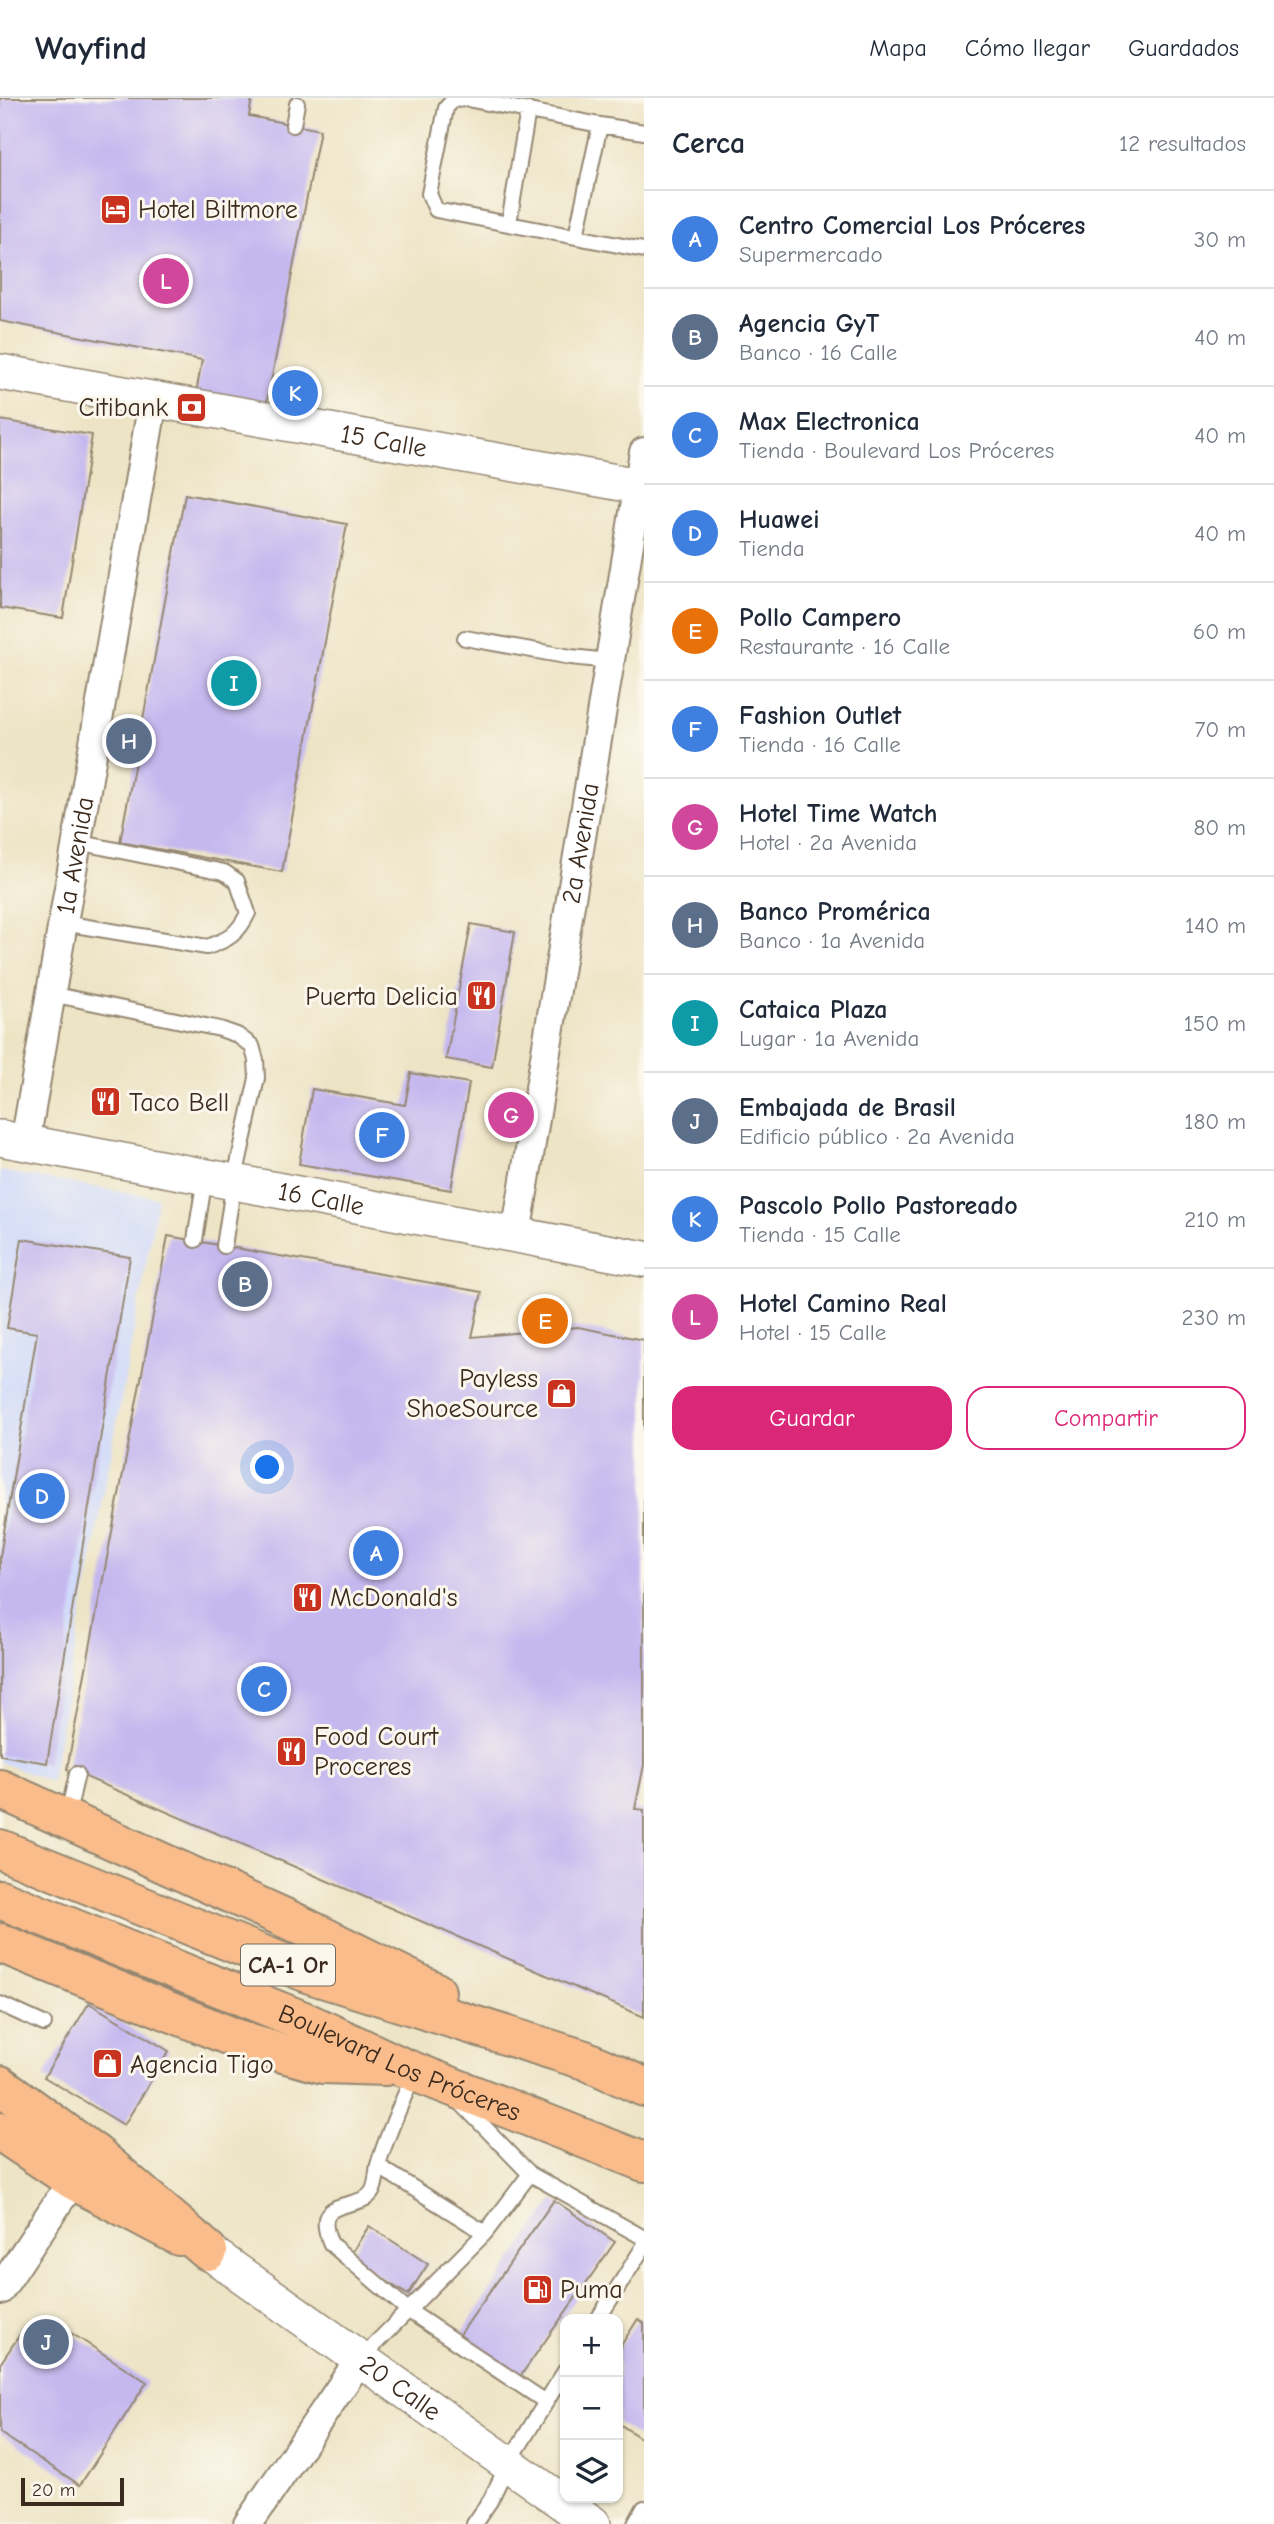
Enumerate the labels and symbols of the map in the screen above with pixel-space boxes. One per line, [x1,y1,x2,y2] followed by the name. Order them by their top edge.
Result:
[98,192,132,226] hotel icon: Hotel Biltmore
[138,195,298,225] place label: Hotel Biltmore
[143,255,189,307] pin: L
[272,367,318,419] pin: K
[174,390,208,424] bank icon: Citibank
[79,393,168,423] place label: Citibank
[338,419,429,464] street label: 15 Calle
[211,657,257,709] pin: I
[106,715,152,767] pin: H
[556,781,606,906] street label: 2a Avenida
[51,795,100,916] street label: 1a Avenida
[464,979,498,1013] restaurant icon: Puerta Delicia
[305,982,458,1012] place label: Puerta Delicia
[89,1085,123,1119] restaurant icon: Taco Bell
[129,1088,229,1118] place label: Taco Bell
[488,1089,534,1141] pin: G
[359,1109,405,1161] pin: F
[276,1177,367,1222] street label: 16 Calle
[222,1258,268,1310] pin: B
[522,1295,568,1347] pin: E
[406,1364,538,1424] place label: Payless ShoeSource
[544,1376,578,1410] shop icon: Payless ShoeSource
[250,1450,284,1484] your location
[19,1470,65,1522] pin: D
[353,1527,399,1579] pin: A
[290,1580,324,1614] restaurant icon: McDonald's
[330,1583,458,1613] place label: McDonald's
[241,1663,287,1715] pin: C
[314,1722,440,1782] place label: Food Court Proceres
[274,1734,308,1768] restaurant icon: Food Court Proceres
[241,1944,335,1986] road number: CA-1 Or
[274,1999,525,2128] street label: Boulevard Los Próceres
[90,2047,124,2081] shop icon: Agencia Tigo
[130,2050,274,2080] place label: Agencia Tigo
[520,2272,554,2306] fuel station icon: Puma
[560,2275,623,2305] place label: Puma
[23,2316,69,2368] pin: J
[354,2349,446,2427] street label: 20 Calle
[21,2475,124,2507] scale bar

